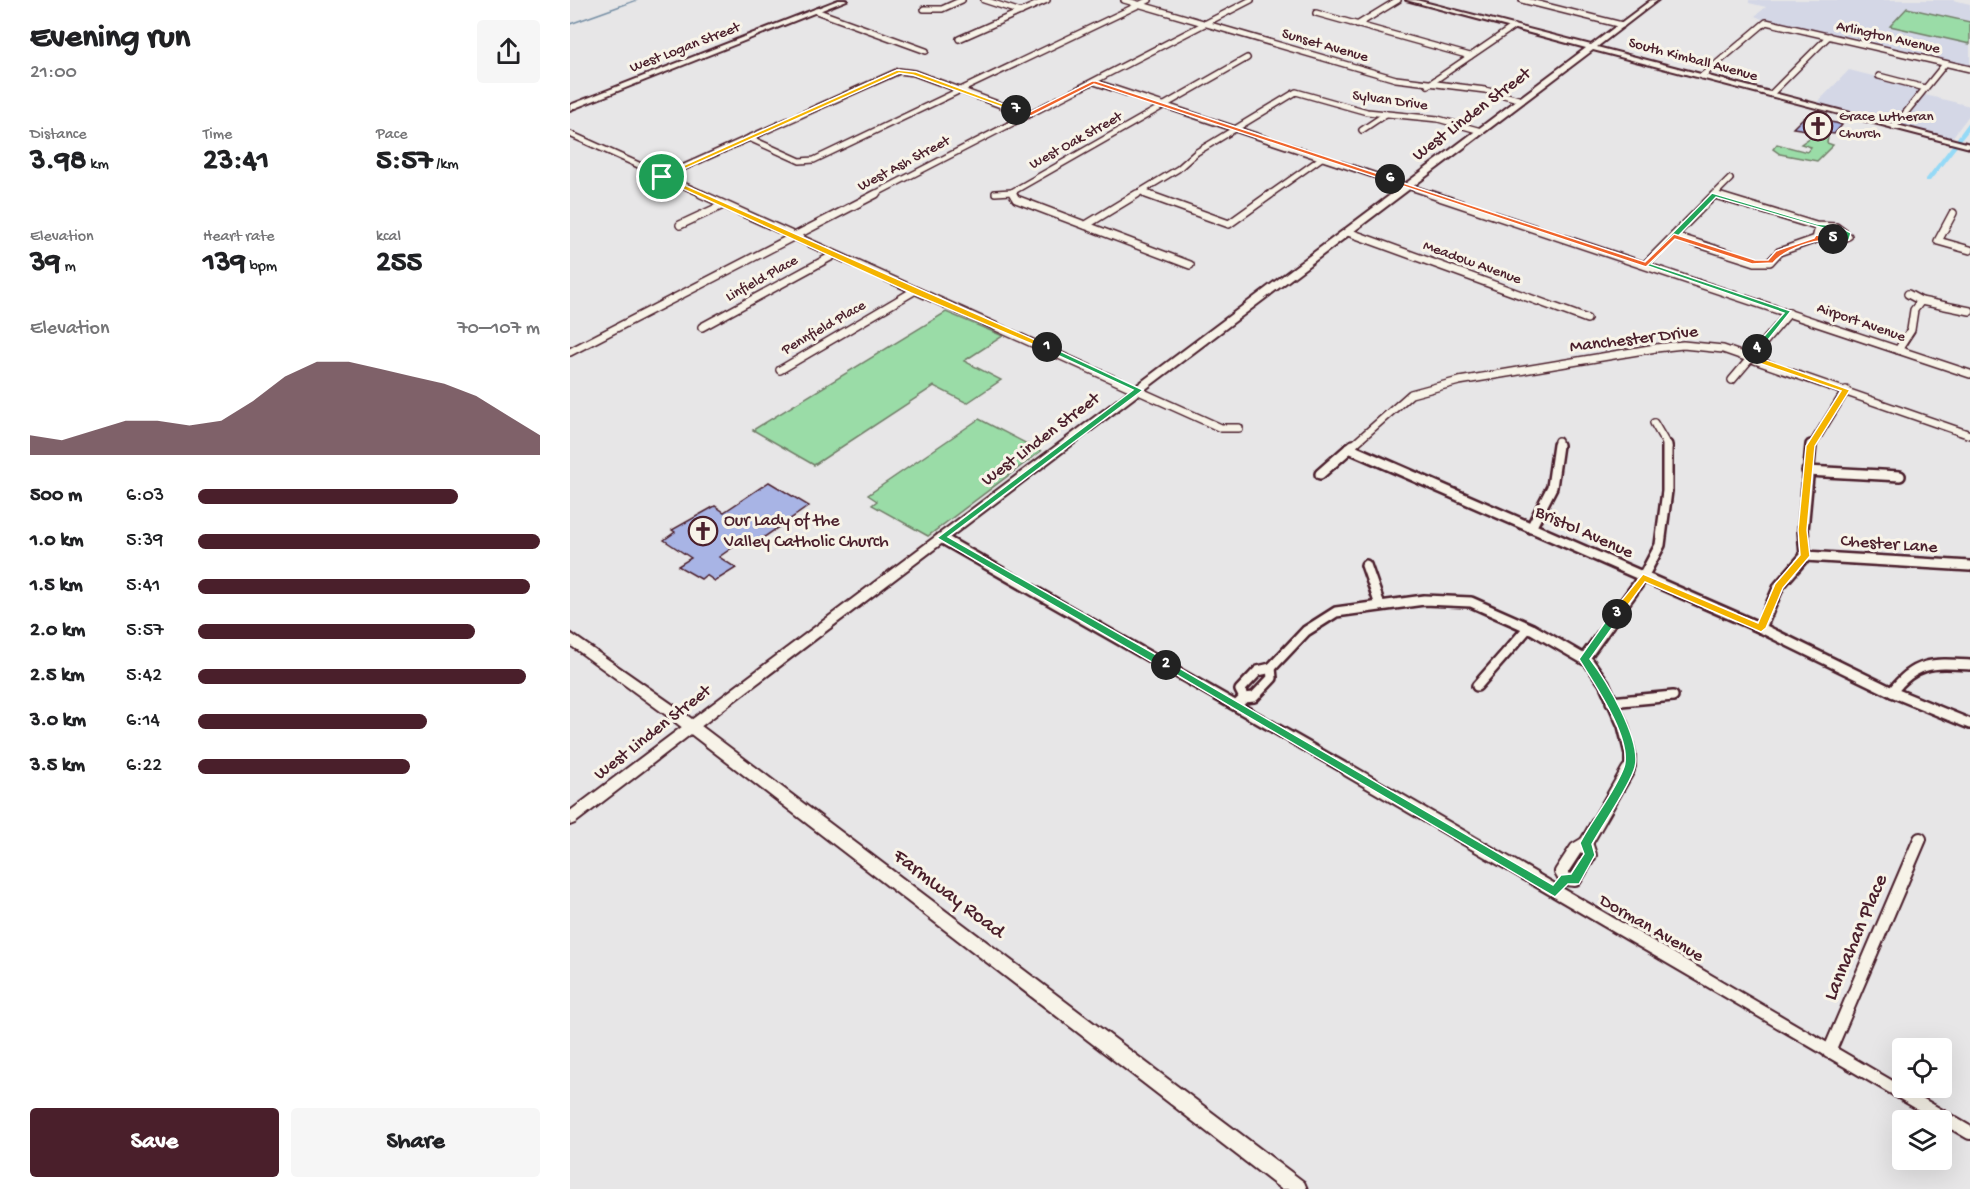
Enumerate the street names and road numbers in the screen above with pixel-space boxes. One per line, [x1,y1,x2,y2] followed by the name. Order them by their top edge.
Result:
[1834,17,1942,59] street label: Arlington Avenue
[627,18,744,77] street label: West Logan Street
[1280,25,1371,67] street label: Sunset Avenue
[1626,34,1760,86] street label: South Kimball Avenue
[1409,63,1537,166] street label: West Linden Street
[1351,87,1429,115] street label: Sylvan Drive
[1026,107,1127,174] street label: West Oak Street
[855,131,955,196] street label: West Ash Street
[1420,237,1524,289] street label: Meadow Avenue
[723,252,802,306] street label: Linfield Place
[778,297,870,360] street label: Pennfield Place
[1814,299,1908,347] street label: Airport Avenue
[1569,322,1700,358] street label: Manchester Drive
[978,388,1106,491] street label: West Linden Street
[1531,502,1637,564] street label: Bristol Avenue
[1840,531,1939,559] street label: Chester Lane
[590,680,717,785] street label: West Linden Street
[886,844,1010,946] street label: Farmway Road
[1819,870,1895,1005] street label: Lannahan Place
[1594,890,1708,968] street label: Dorman Avenue

